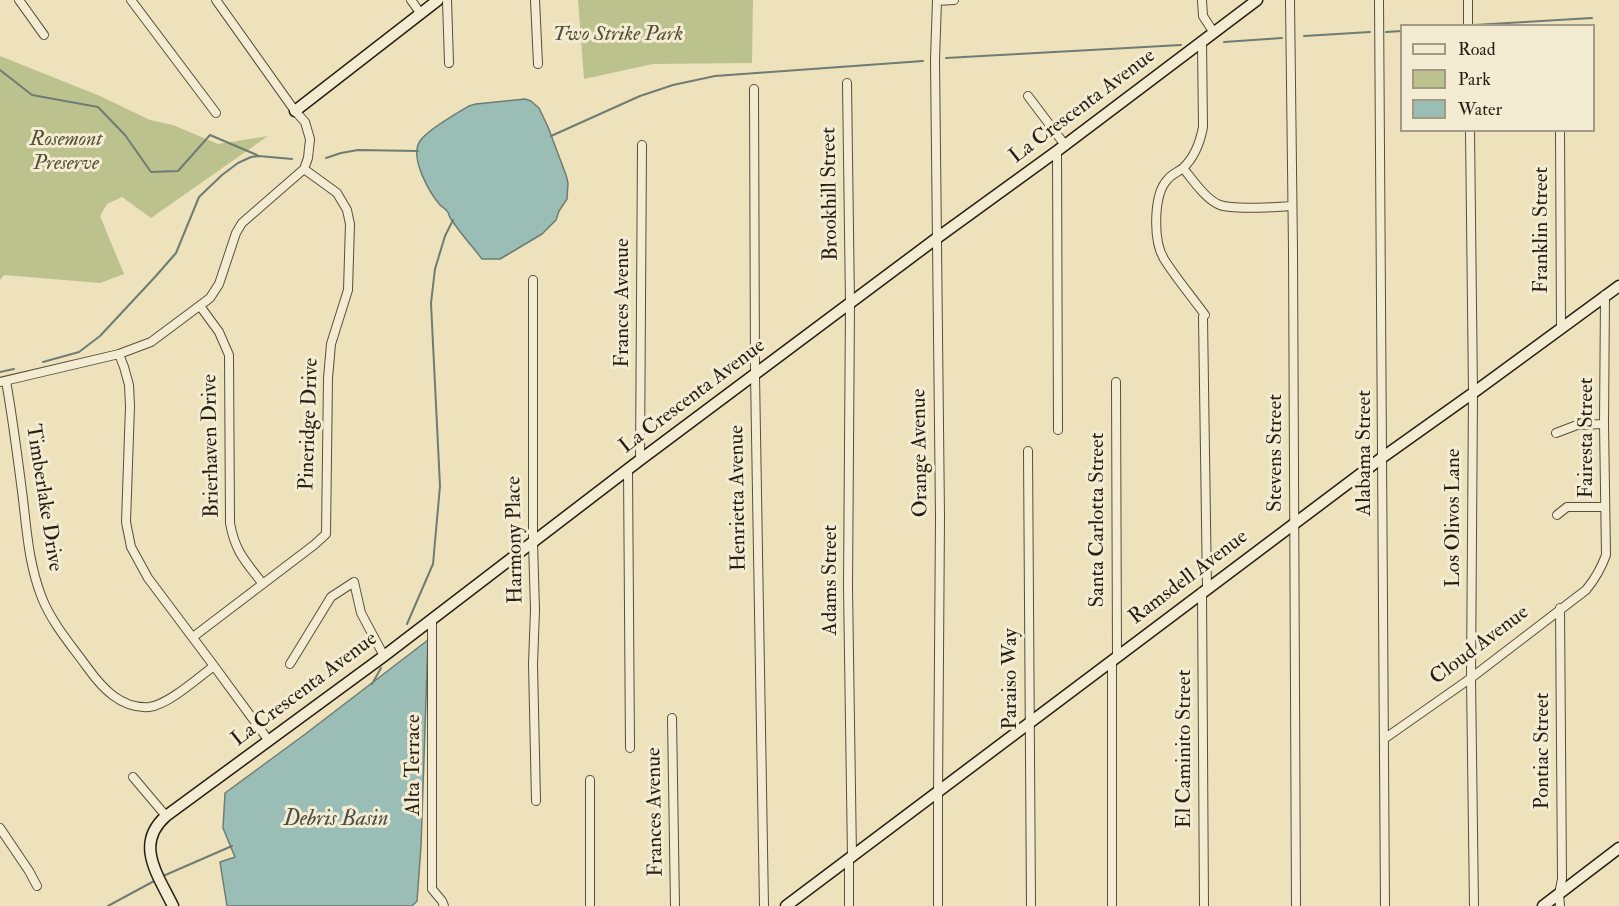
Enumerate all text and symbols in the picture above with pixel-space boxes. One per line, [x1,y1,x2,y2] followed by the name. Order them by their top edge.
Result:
[553,22,683,48] park label: Two Strike Park
[1400,24,1595,132] legend
[1458,38,1496,61] text: Road
[1005,44,1161,170] street label: La Crescenta Avenue
[1458,68,1491,91] text: Park
[1458,98,1502,121] text: Water
[30,127,102,177] park label: Rosemont Preserve
[817,127,845,261] street label: Brookhill Street
[1529,167,1555,293] street label: Franklin Street
[610,238,636,368] street label: Frances Avenue
[615,334,771,460] street label: La Crescenta Avenue
[295,357,325,491] street label: Pineridge Drive
[198,374,226,518] street label: Brierhaven Drive
[1574,377,1600,499] street label: Fairesta Street
[907,388,935,518] street label: Orange Avenue
[1352,390,1378,516] street label: Alabama Street
[1263,394,1289,512] street label: Stevens Street
[19,422,67,574] street label: Timberlake Drive
[725,425,753,571] street label: Henrietta Avenue
[1085,432,1111,608] street label: Santa Carlotta Street
[1441,449,1467,587] street label: Los Olivos Lane
[502,476,530,604] street label: Harmony Place
[818,525,844,635] street label: Adams Street
[1125,525,1253,631] street label: Ramsdell Avenue
[1426,601,1534,691] street label: Cloud Avenue
[227,627,383,753] street label: La Crescenta Avenue
[998,628,1024,730] street label: Paraiso Way
[1172,670,1198,828] street label: El Caminito Street
[1530,692,1556,810] street label: Pontiac Street
[401,714,427,816] street label: Alta Terrace
[642,747,670,877] street label: Frances Avenue
[284,807,388,833] water label: Debris Basin

